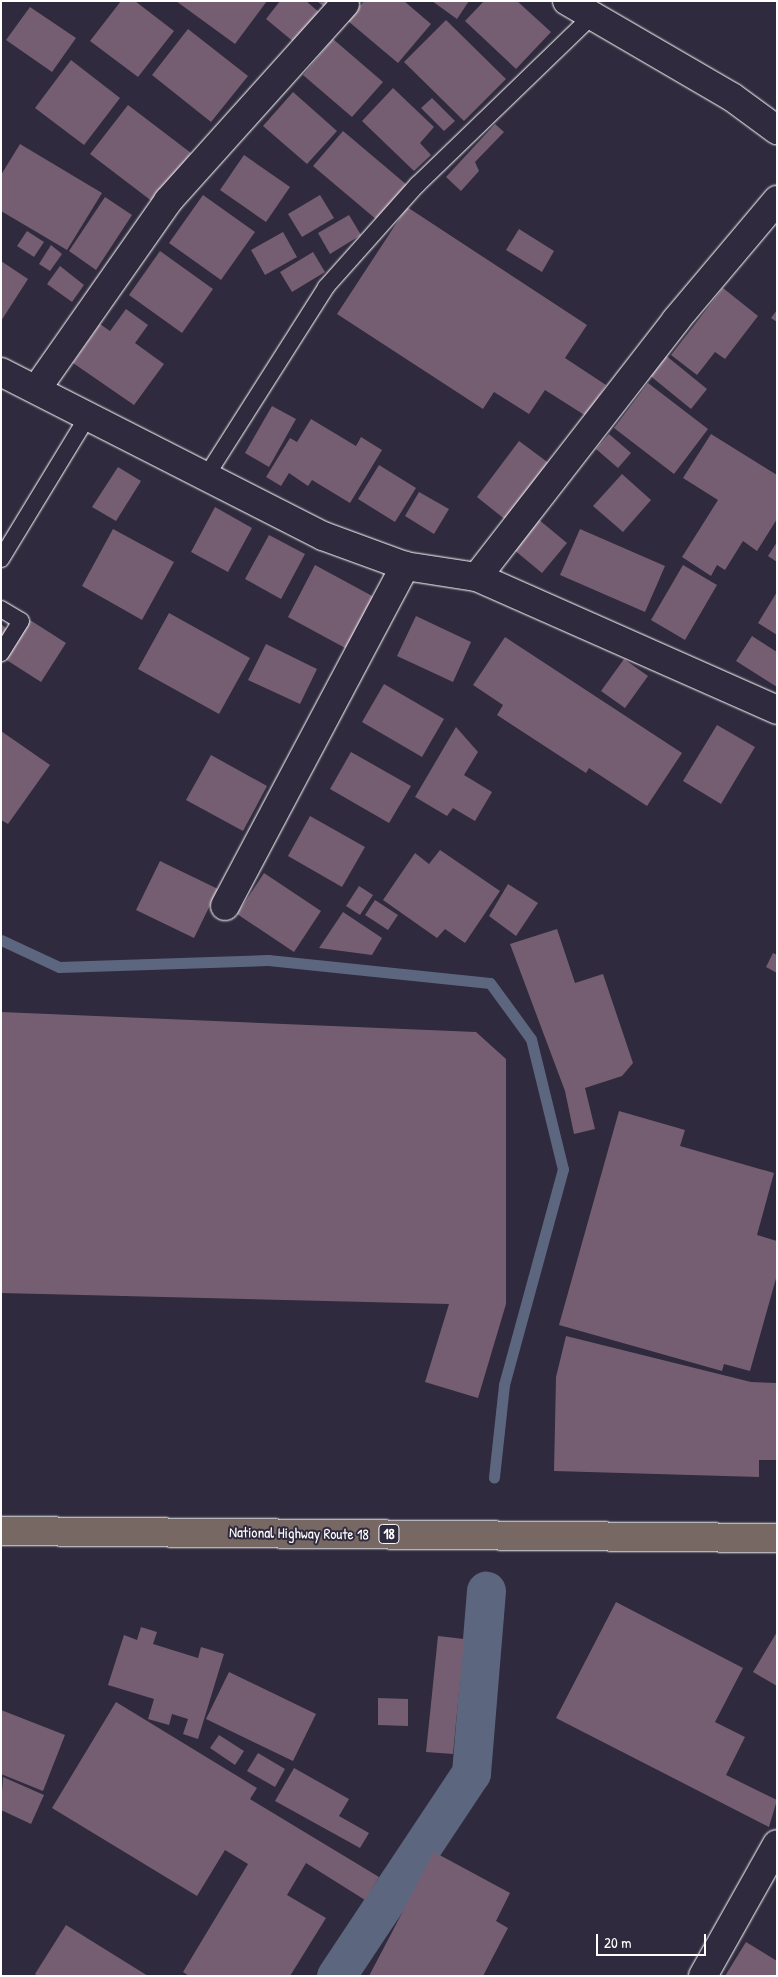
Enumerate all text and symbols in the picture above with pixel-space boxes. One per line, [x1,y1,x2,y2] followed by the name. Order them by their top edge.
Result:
[378,1522,400,1546] road number: 18
[229,1523,369,1543] street label: National Highway Route 18
[598,1924,708,1956] scale bar
[604,1932,631,1953] text: 20 m

